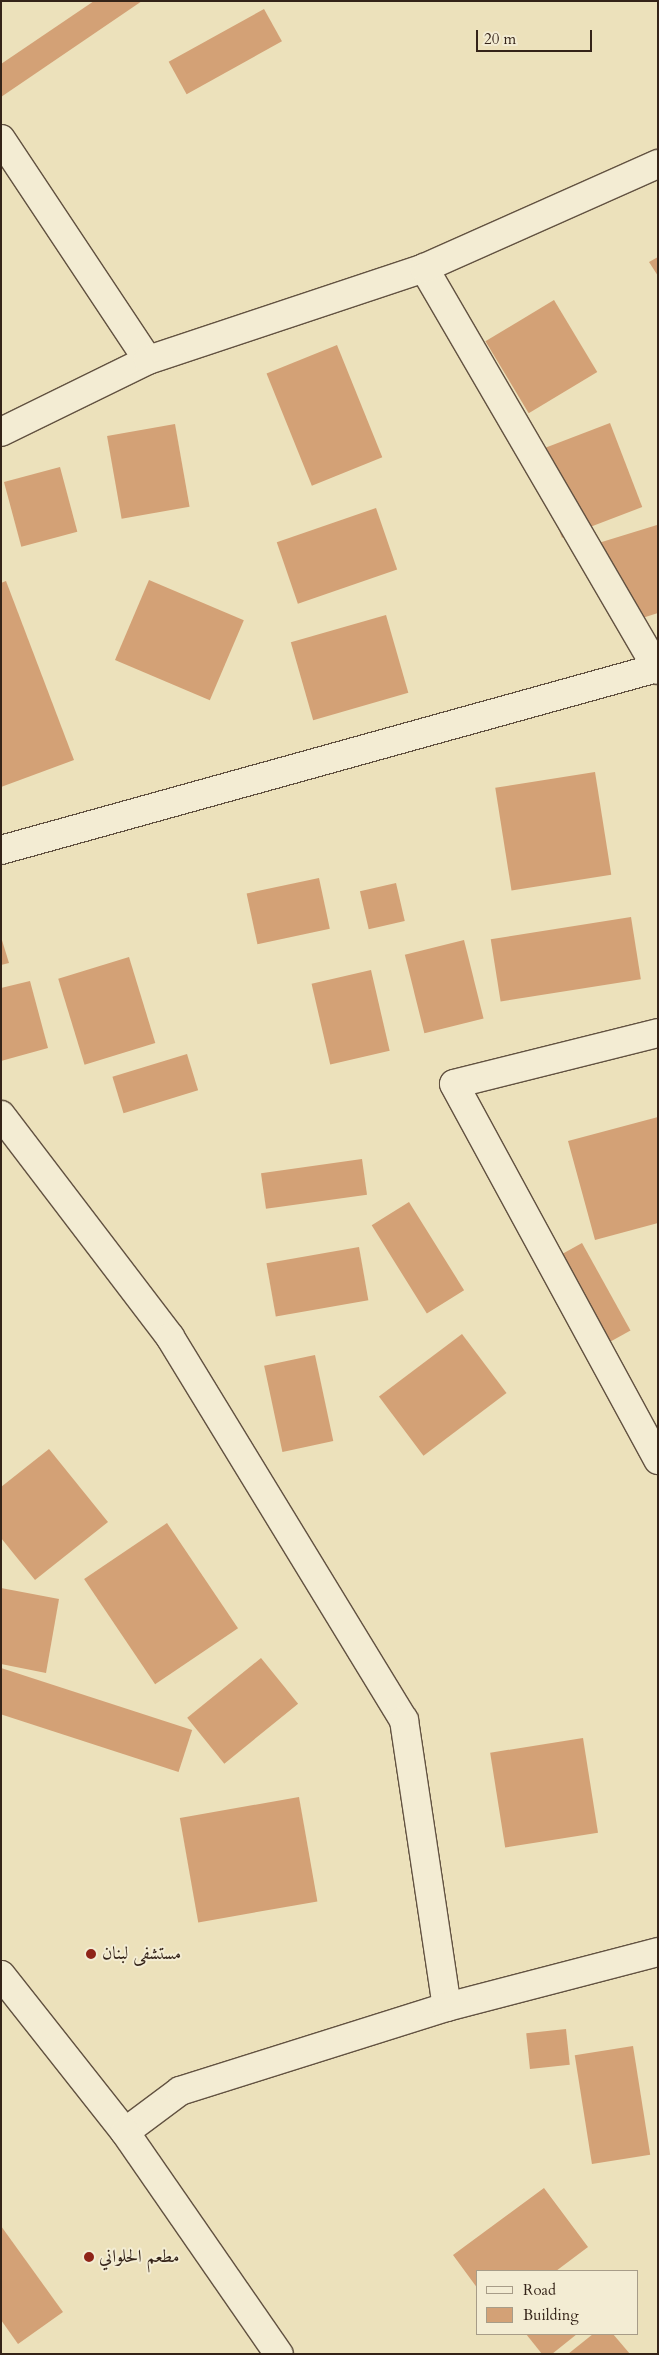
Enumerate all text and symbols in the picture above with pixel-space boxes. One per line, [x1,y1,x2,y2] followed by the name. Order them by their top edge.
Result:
[479,20,595,52] scale bar
[484,29,516,49] text: 20 m
[102,1943,181,1965] place label: مستشفى لبنان
[84,1947,98,1961] marker: مستشفى لبنان
[99,2246,179,2268] place label: مطعم الحلواني
[83,2251,95,2263] marker: مطعم الحلواني
[477,2270,639,2335] legend
[523,2280,556,2300] text: Road
[523,2305,579,2325] text: Building

